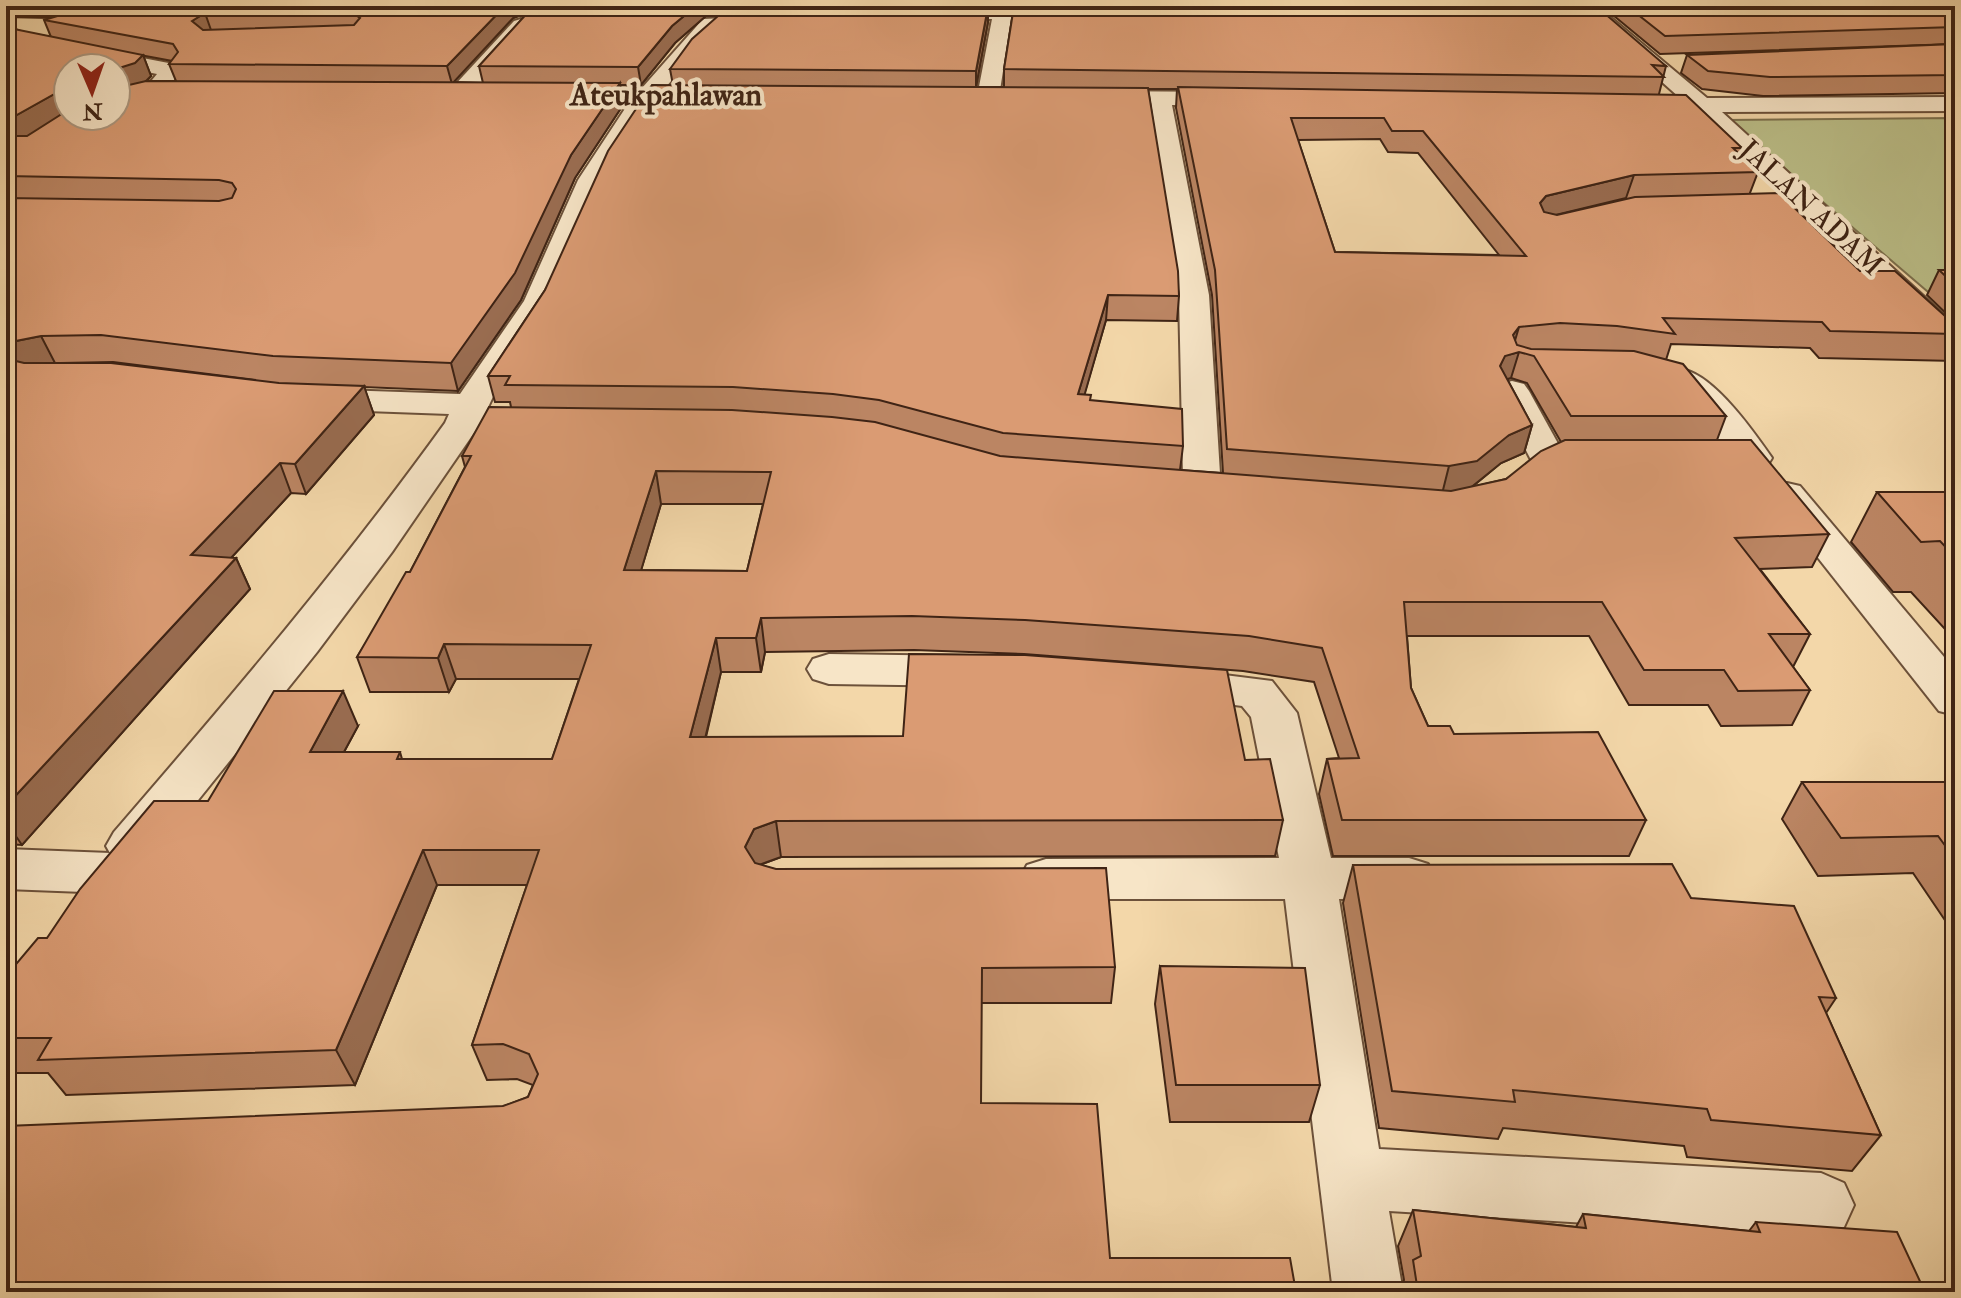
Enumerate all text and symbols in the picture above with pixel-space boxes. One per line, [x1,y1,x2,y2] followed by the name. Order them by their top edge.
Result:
[52,52,132,132] north arrow
[568,75,763,115] district label: Ateukpahlawan
[82,97,104,125] text: N
[1731,132,1890,283] street label: JALAN ADAM

